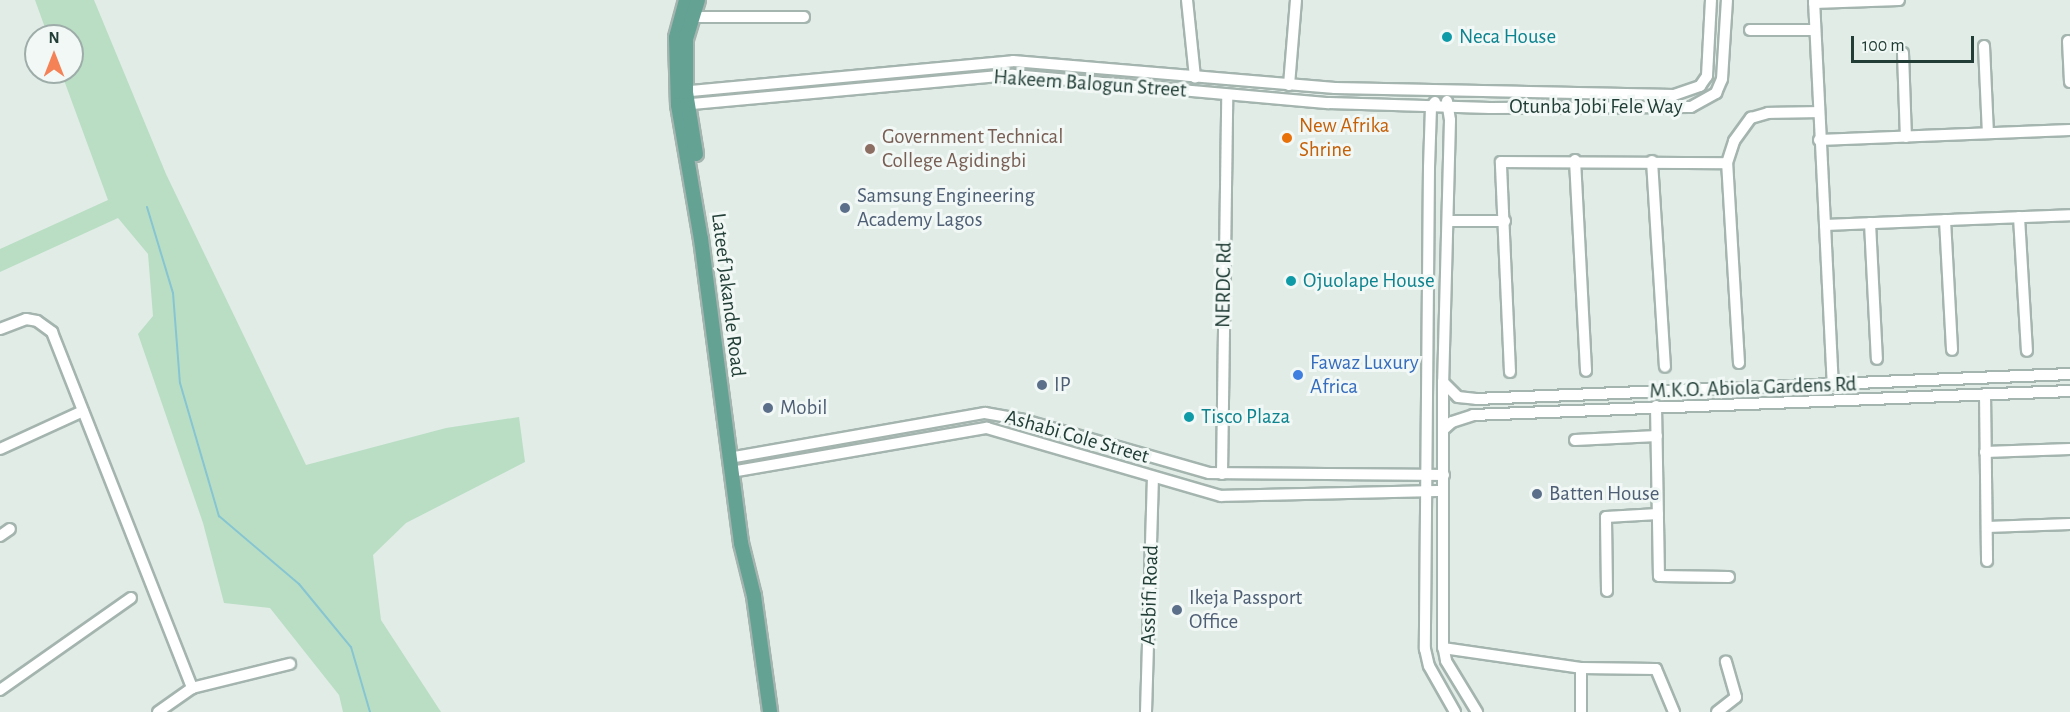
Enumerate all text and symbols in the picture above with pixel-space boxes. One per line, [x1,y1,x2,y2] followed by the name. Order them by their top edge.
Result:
[24,24,84,84] north arrow
[1459,24,1556,50] place label: Neca House
[1854,24,1977,62] scale bar
[48,30,60,46] text: N
[1440,30,1454,44] marker: Neca House
[1862,37,1905,55] text: 100 m
[993,65,1187,103] street label: Hakeem Balogun Street
[1509,94,1683,120] street label: Otunba Jobi Fele Way
[1299,113,1389,163] place label: New Afrika Shrine
[882,124,1063,174] place label: Government Technical College Agidingbi
[1280,131,1294,145] marker: New Afrika Shrine
[863,142,877,156] marker: Government Technical College Agidingbi
[857,183,1035,233] place label: Samsung Engineering Academy Lagos
[838,201,852,215] marker: Samsung Engineering Academy Lagos
[705,212,751,378] street label: Lateef Jakande Road
[1211,242,1237,328] street label: NERDC Rd
[1303,268,1435,294] place label: Ojuolape House
[1284,274,1298,288] marker: Ojuolape House
[1310,350,1419,400] place label: Fawaz Luxury Africa
[1291,368,1305,382] marker: Fawaz Luxury Africa
[1054,372,1071,398] place label: IP
[1649,372,1857,404] street label: M.K.O. Abiola Gardens Rd
[1035,378,1049,392] marker: IP
[780,395,828,421] place label: Mobil
[761,401,775,415] marker: Mobil
[1002,404,1152,470] street label: Ashabi Cole Street
[1201,404,1290,430] place label: Tisco Plaza
[1182,410,1196,424] marker: Tisco Plaza
[1549,481,1659,507] place label: Batten House
[1530,487,1544,501] marker: Batten House
[1136,544,1164,646] street label: Assbifi Road
[1189,585,1302,635] place label: Ikeja Passport Office
[1170,603,1184,617] marker: Ikeja Passport Office

